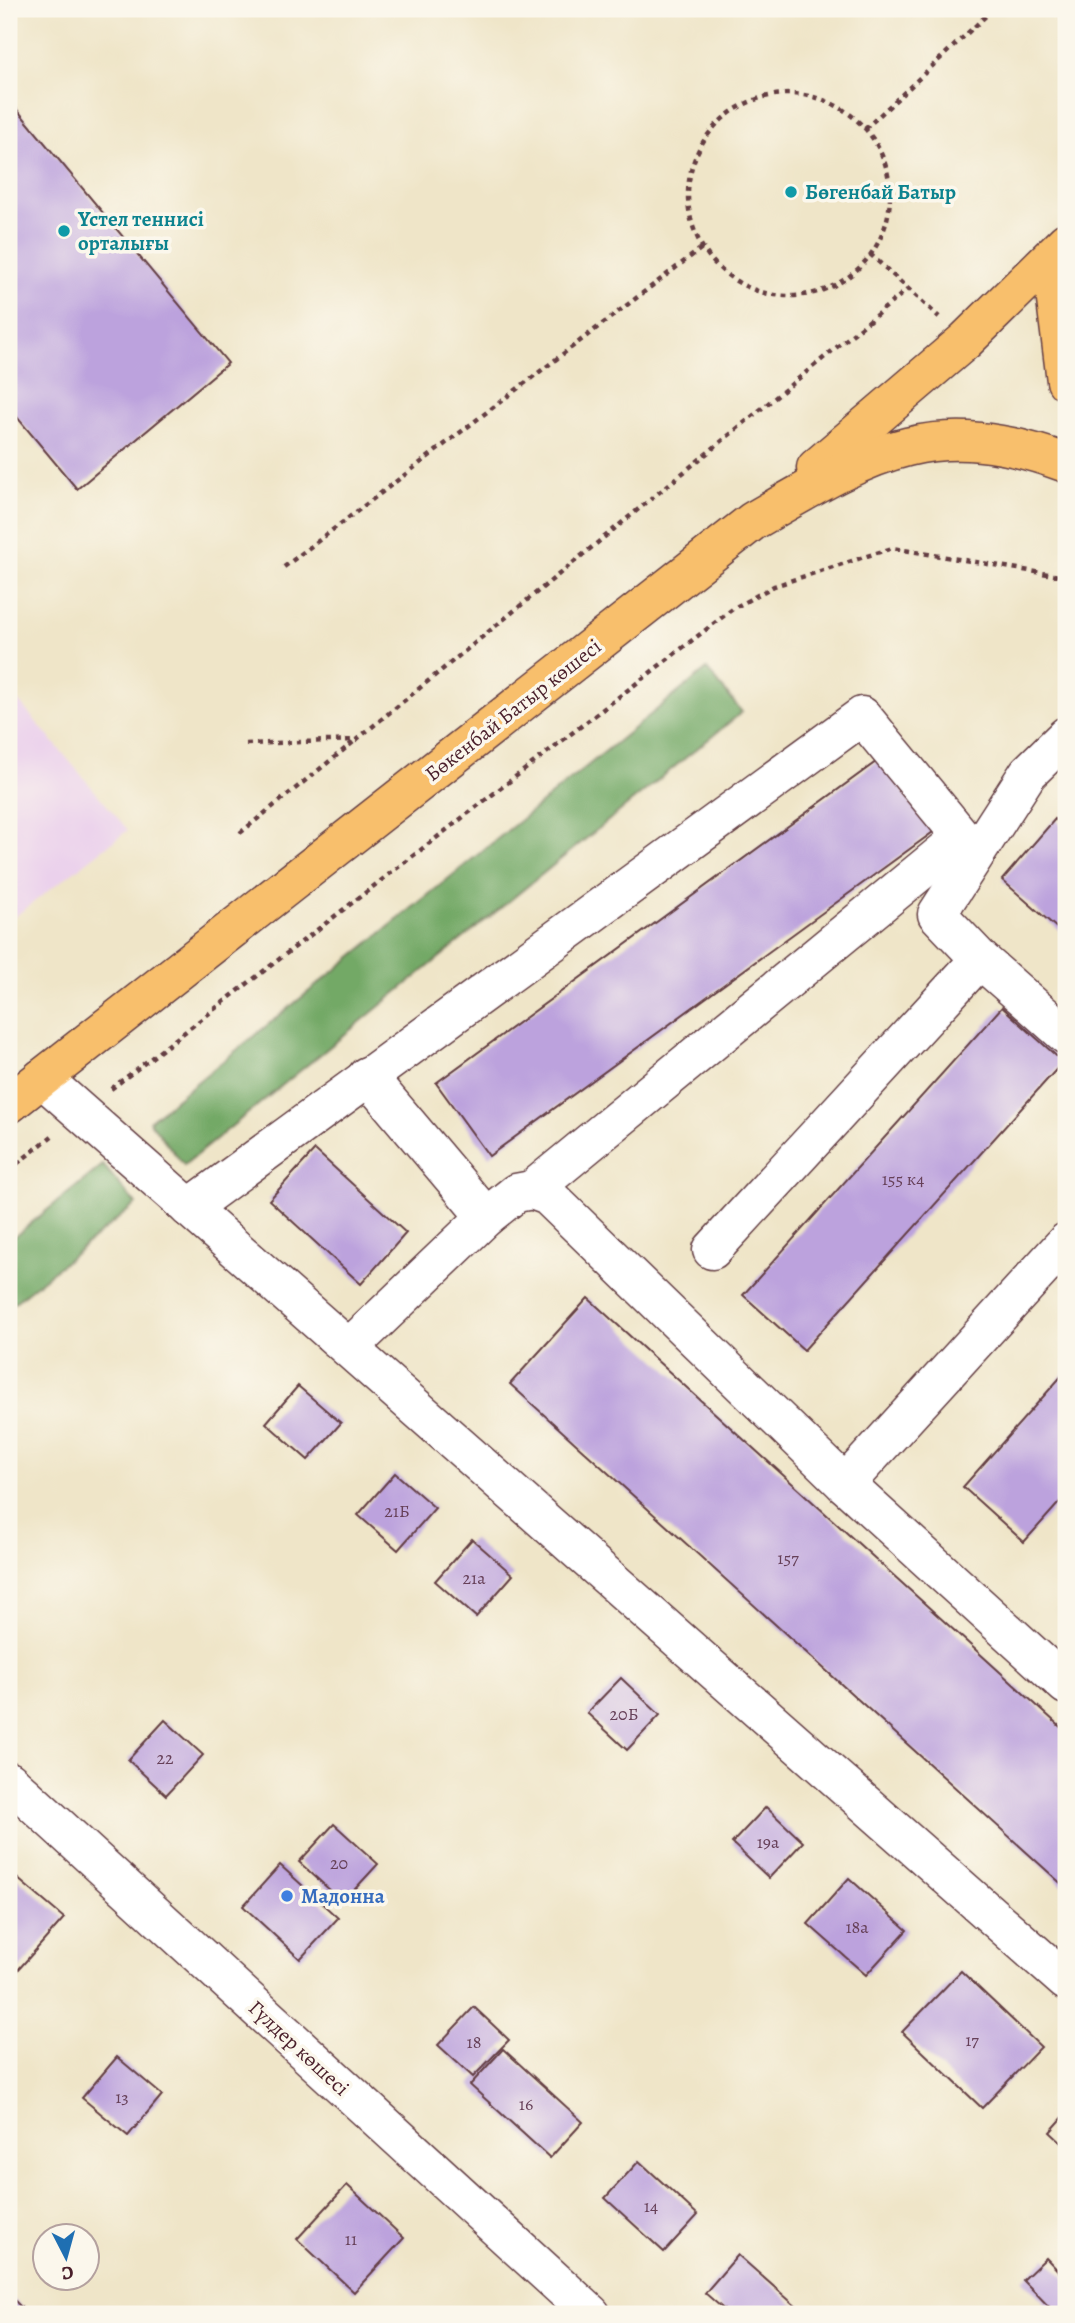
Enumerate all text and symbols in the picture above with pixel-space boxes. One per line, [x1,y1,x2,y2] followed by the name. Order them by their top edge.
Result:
[805,178,956,206] place label: Бөгенбай Батыр
[783,184,799,200] marker: Бөгенбай Батыр
[77,205,204,257] place label: Үстел теннисі орталығы
[56,223,72,239] marker: Үстел теннисі орталығы
[419,632,607,788] street label: Бөкенбай Батыр көшесі
[882,1167,924,1191] house number: 155 к4
[384,1499,410,1523] house number: 21Б
[777,1546,799,1570] house number: 157
[462,1566,486,1590] house number: 21а
[610,1702,638,1726] house number: 20Б
[156,1746,174,1770] house number: 22
[757,1830,780,1854] house number: 19а
[330,1851,348,1875] house number: 20
[301,1882,385,1910] place label: Мадонна
[279,1888,295,1904] marker: Мадонна
[845,1915,869,1939] house number: 18а
[243,1994,356,2102] street label: Гүлдер көшесі
[965,2028,979,2052] house number: 17
[467,2030,481,2054] house number: 18
[115,2085,129,2109] house number: 13
[519,2092,533,2116] house number: 16
[644,2194,658,2218] house number: 14
[32,2222,102,2292] north arrow
[345,2227,357,2251] house number: 11
[60,2259,75,2286] text: С

